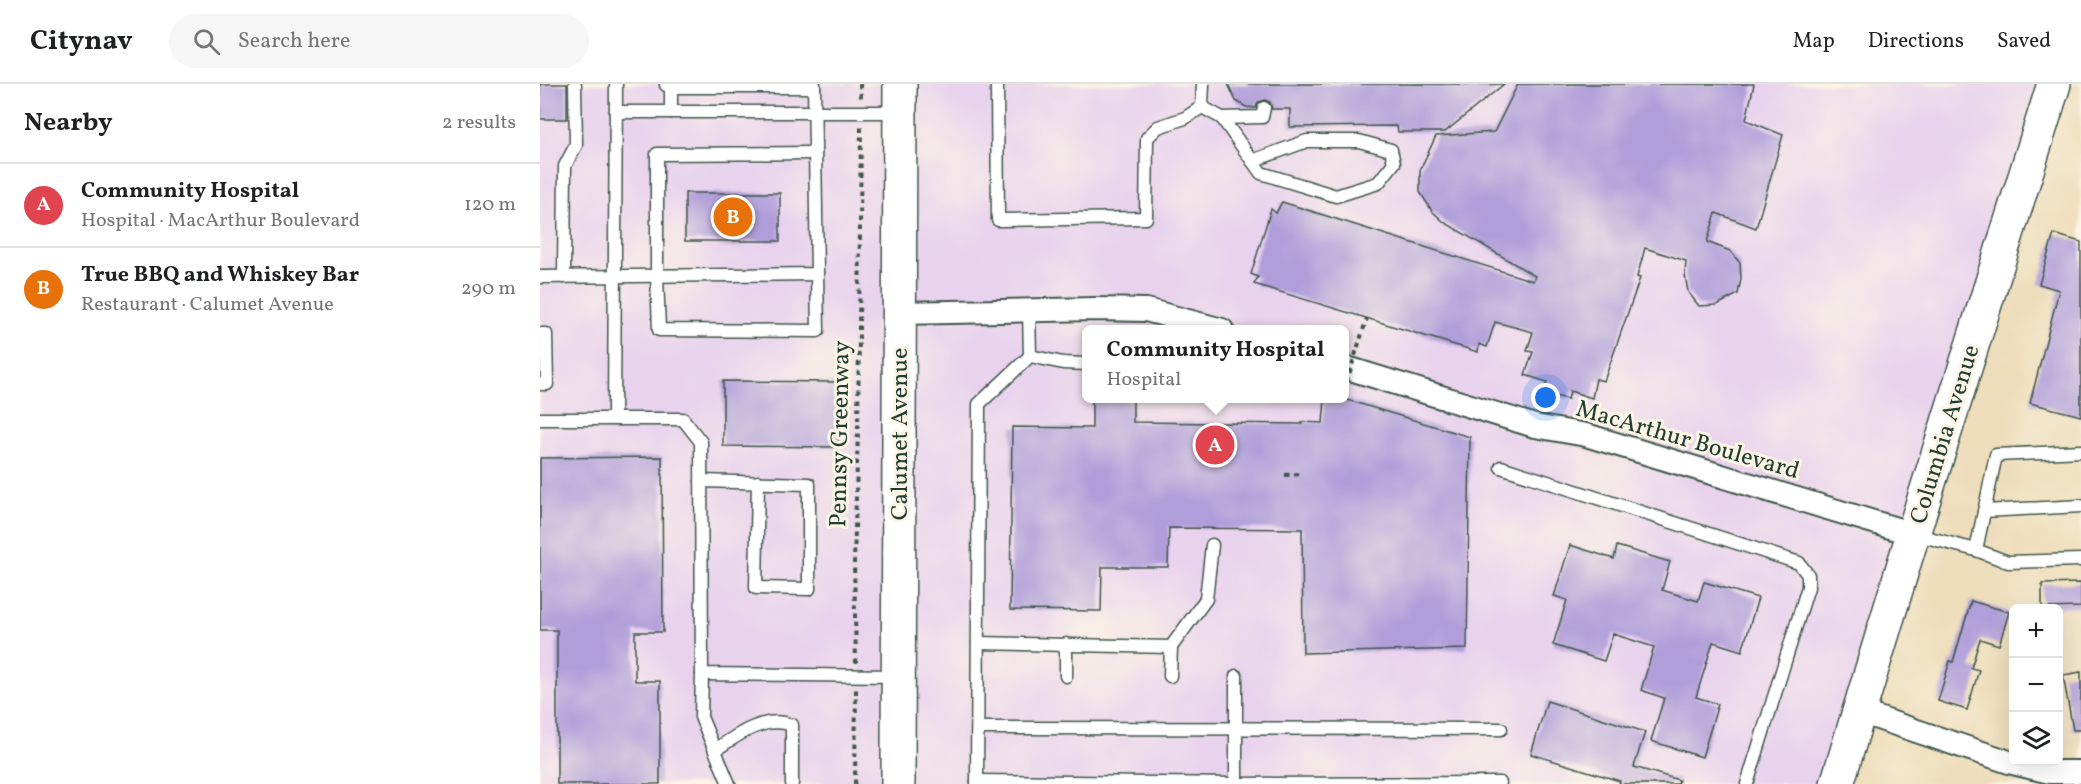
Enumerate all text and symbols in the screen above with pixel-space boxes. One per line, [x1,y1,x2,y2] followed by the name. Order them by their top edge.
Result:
[169,14,589,68] search box
[30,22,133,61] text: Citynav
[190,25,223,58] icon: search
[238,26,350,57] text: Search here
[1793,27,1835,56] text: Map
[1868,27,1964,56] text: Directions
[1997,27,2051,56] text: Saved
[24,105,113,141] text: Nearby
[442,109,516,137] text: 2 results
[81,176,299,207] text: Community Hospital
[36,191,51,219] text: A
[464,191,516,219] text: 120 m
[714,194,752,240] pin: B
[81,207,360,235] text: Hospital · MacArthur Boulevard
[81,260,359,291] text: True BBQ and Whiskey Bar
[37,275,50,303] text: B
[461,275,516,303] text: 290 m
[81,291,334,319] text: Restaurant · Calumet Avenue
[1082,325,1349,403] popup
[1106,335,1325,366] text: Community Hospital
[822,340,860,528] street label: Pennsy Greenway
[1902,341,1989,528] street label: Columbia Avenue
[884,348,918,520] street label: Calumet Avenue
[1106,366,1181,394] text: Hospital
[1531,383,1560,412] your location
[1572,393,1803,489] street label: MacArthur Boulevard
[1196,422,1234,468] pin: A
[2009,604,2063,766] map controls
[2009,604,2063,658] button: +
[2009,658,2063,712] button: −
[2009,712,2063,766] button: layers

